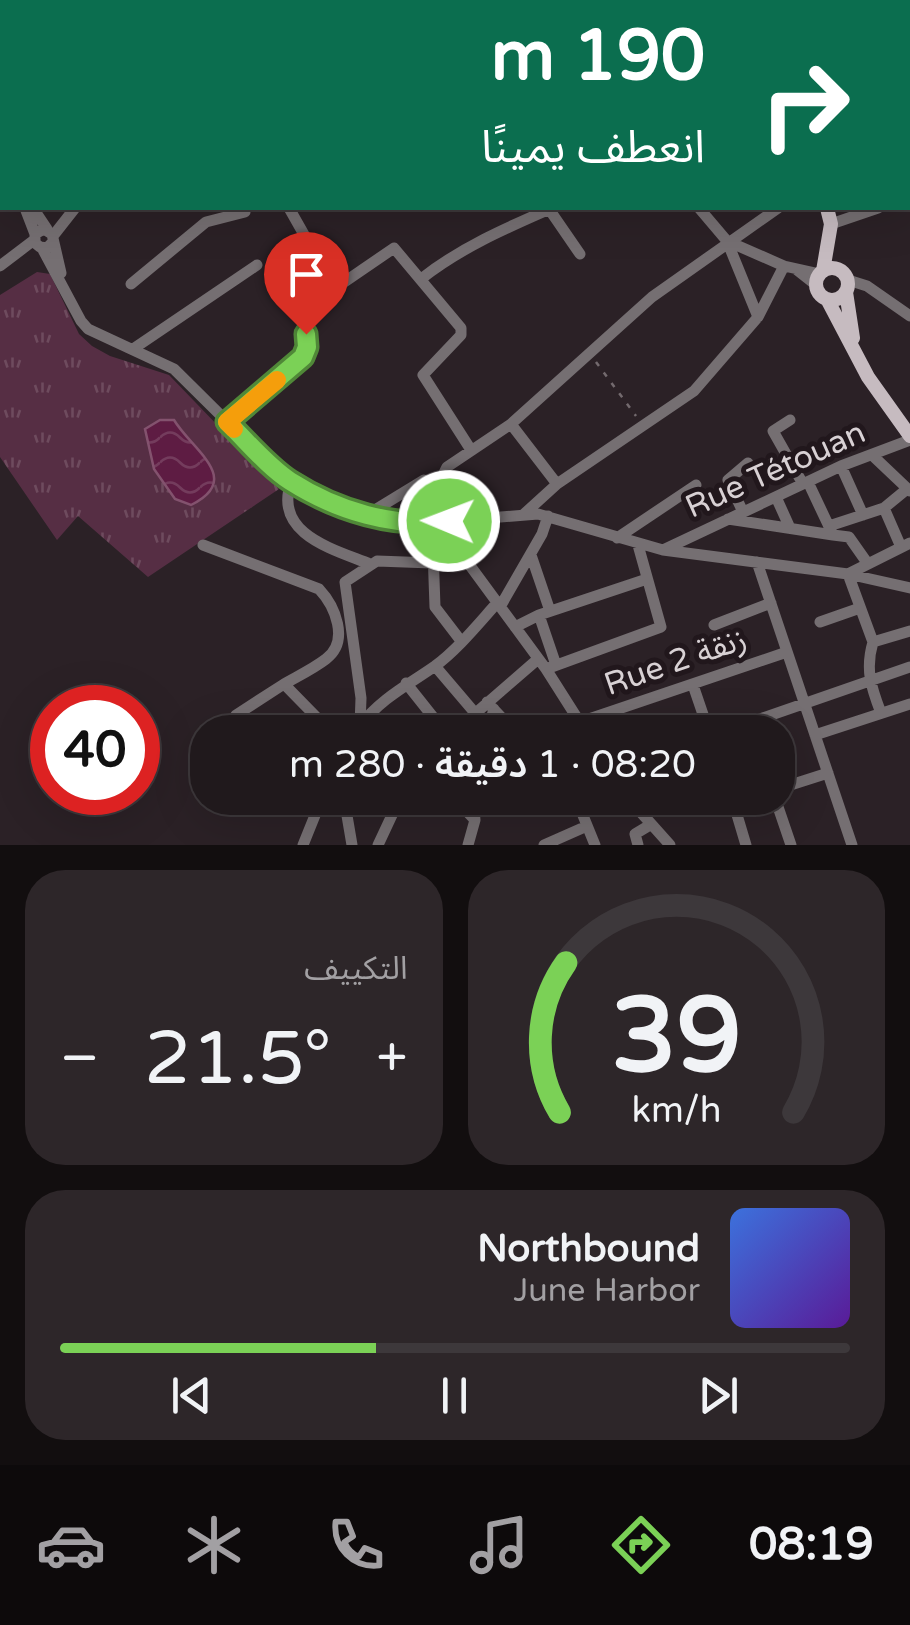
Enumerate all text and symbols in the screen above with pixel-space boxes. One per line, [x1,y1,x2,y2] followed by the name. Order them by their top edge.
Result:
[491,15,705,99] text: 190 m
[740,40,870,170] icon: right
[481,121,705,175] text: انعطف يمينًا
[264,232,349,335] pin
[279,247,334,302] icon: arrive
[680,413,871,526] street label: Rue Tétouan
[397,469,501,573] position arrow
[599,620,751,704] street label: Rue 2 زنقة
[30,685,160,815] speed limit sign: 40
[289,742,696,788] text: 08:20 · 1 دقيقة · 280 m
[304,950,408,988] text: التكييف
[611,975,742,1100] text: 39
[144,1014,332,1104] text: 21.5°
[60,1026,99,1092] text: −
[377,1026,408,1092] text: +
[631,1089,721,1132] text: km/h
[477,1226,700,1272] text: Northbound
[513,1272,700,1310] text: June Harbor
[164,1368,219,1423] icon: previous
[427,1368,482,1423] icon: pause
[691,1368,746,1423] icon: next
[36,1510,106,1580] icon: car
[179,1510,249,1580] icon: climate
[321,1510,391,1580] icon: phone
[464,1510,534,1580] icon: music
[606,1510,676,1580] icon: directions
[749,1518,874,1572] text: 08:19

